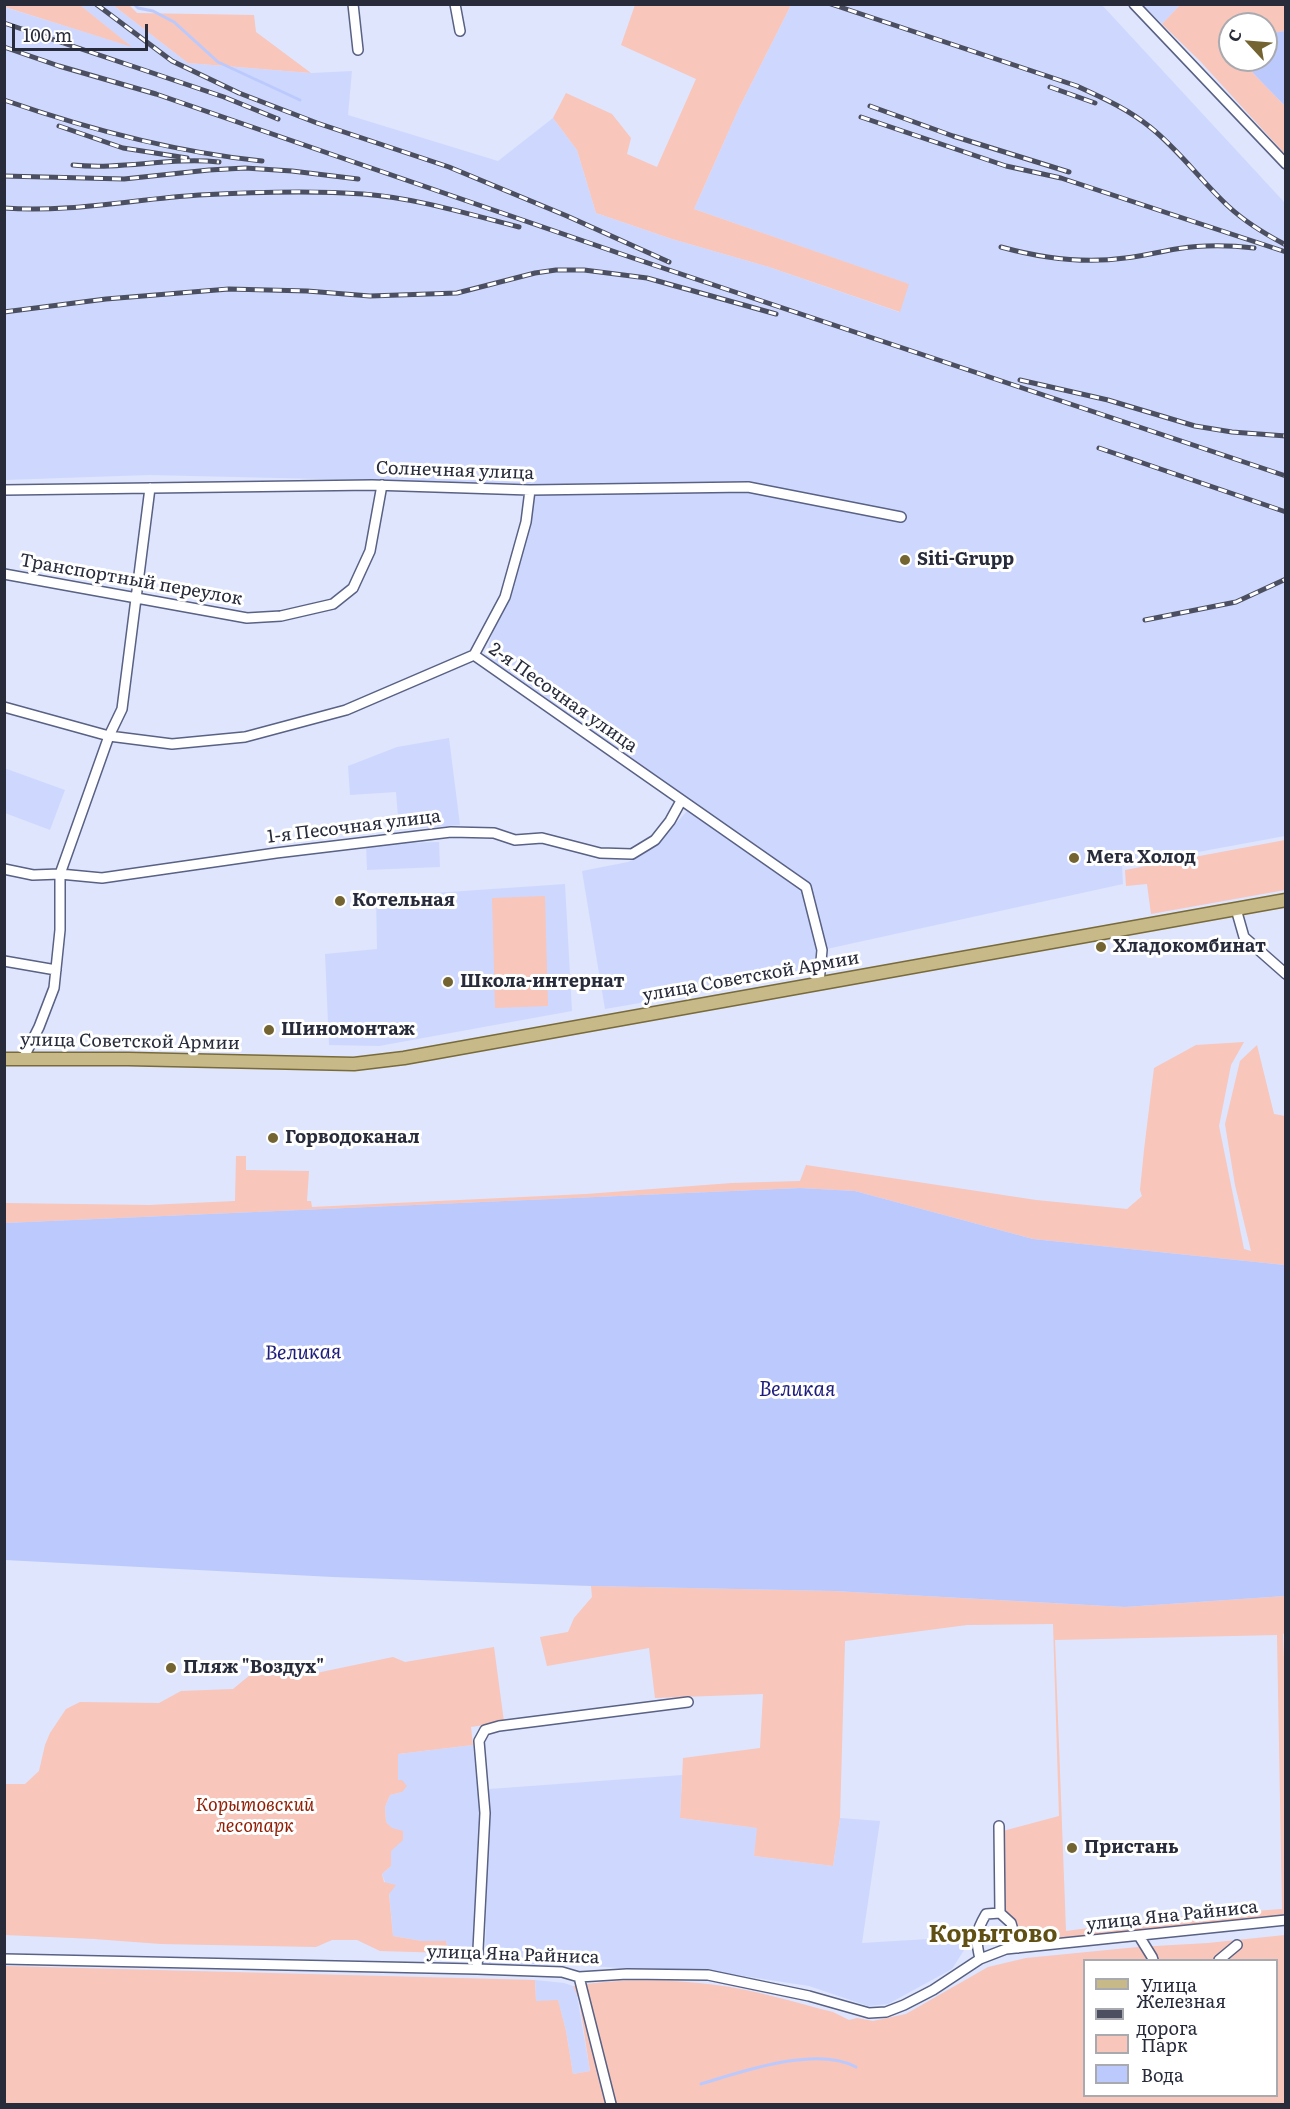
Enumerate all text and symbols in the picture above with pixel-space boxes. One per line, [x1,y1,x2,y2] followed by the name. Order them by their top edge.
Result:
[15,12,152,50] scale bar
[1218,12,1278,72] north arrow
[23,21,72,48] text: 100 m
[1220,25,1247,45] text: С
[375,457,535,485] street label: Солнечная улица
[917,549,1014,571] place label: Siti-Grupp
[18,550,244,610] street label: Транспортный переулок
[898,553,912,567] marker: Siti-Grupp
[485,639,641,757] street label: 2-я Песочная улица
[266,806,442,848] street label: 1-я Песочная улица
[1086,847,1196,869] place label: Мега Холод
[1067,851,1081,865] marker: Мега Холод
[352,890,455,912] place label: Котельная
[333,894,347,908] marker: Котельная
[1113,936,1266,958] place label: Хладокомбинат
[1094,940,1108,954] marker: Хладокомбинат
[641,947,861,1007] street label: улица Советской Армии
[460,971,625,993] place label: Школа-интернат
[441,975,455,989] marker: Школа-интернат
[281,1019,415,1041] place label: Шиномонтаж
[262,1023,276,1037] marker: Шиномонтаж
[20,1029,240,1055] street label: улица Советской Армии
[285,1127,420,1149] place label: Горводоканал
[266,1131,280,1145] marker: Горводоканал
[264,1340,342,1366] water label: Великая
[759,1378,835,1402] water label: Великая
[183,1657,324,1679] place label: Пляж "Воздух"
[164,1661,178,1675] marker: Пляж "Воздух"
[195,1795,315,1838] park label: Корытовский лесопарк
[1084,1837,1179,1859] place label: Пристань
[1065,1841,1079,1855] marker: Пристань
[1085,1896,1259,1936] street label: улица Яна Райниса
[929,1921,1057,1949] district label: Корытово
[426,1941,600,1969] street label: улица Яна Райниса
[1083,1959,1278,2097] legend
[1141,1971,1197,1998] text: Улица
[1136,1987,1226,2041] text: Железная дорога
[1141,2031,1188,2058] text: Парк
[1141,2061,1184,2088] text: Вода

